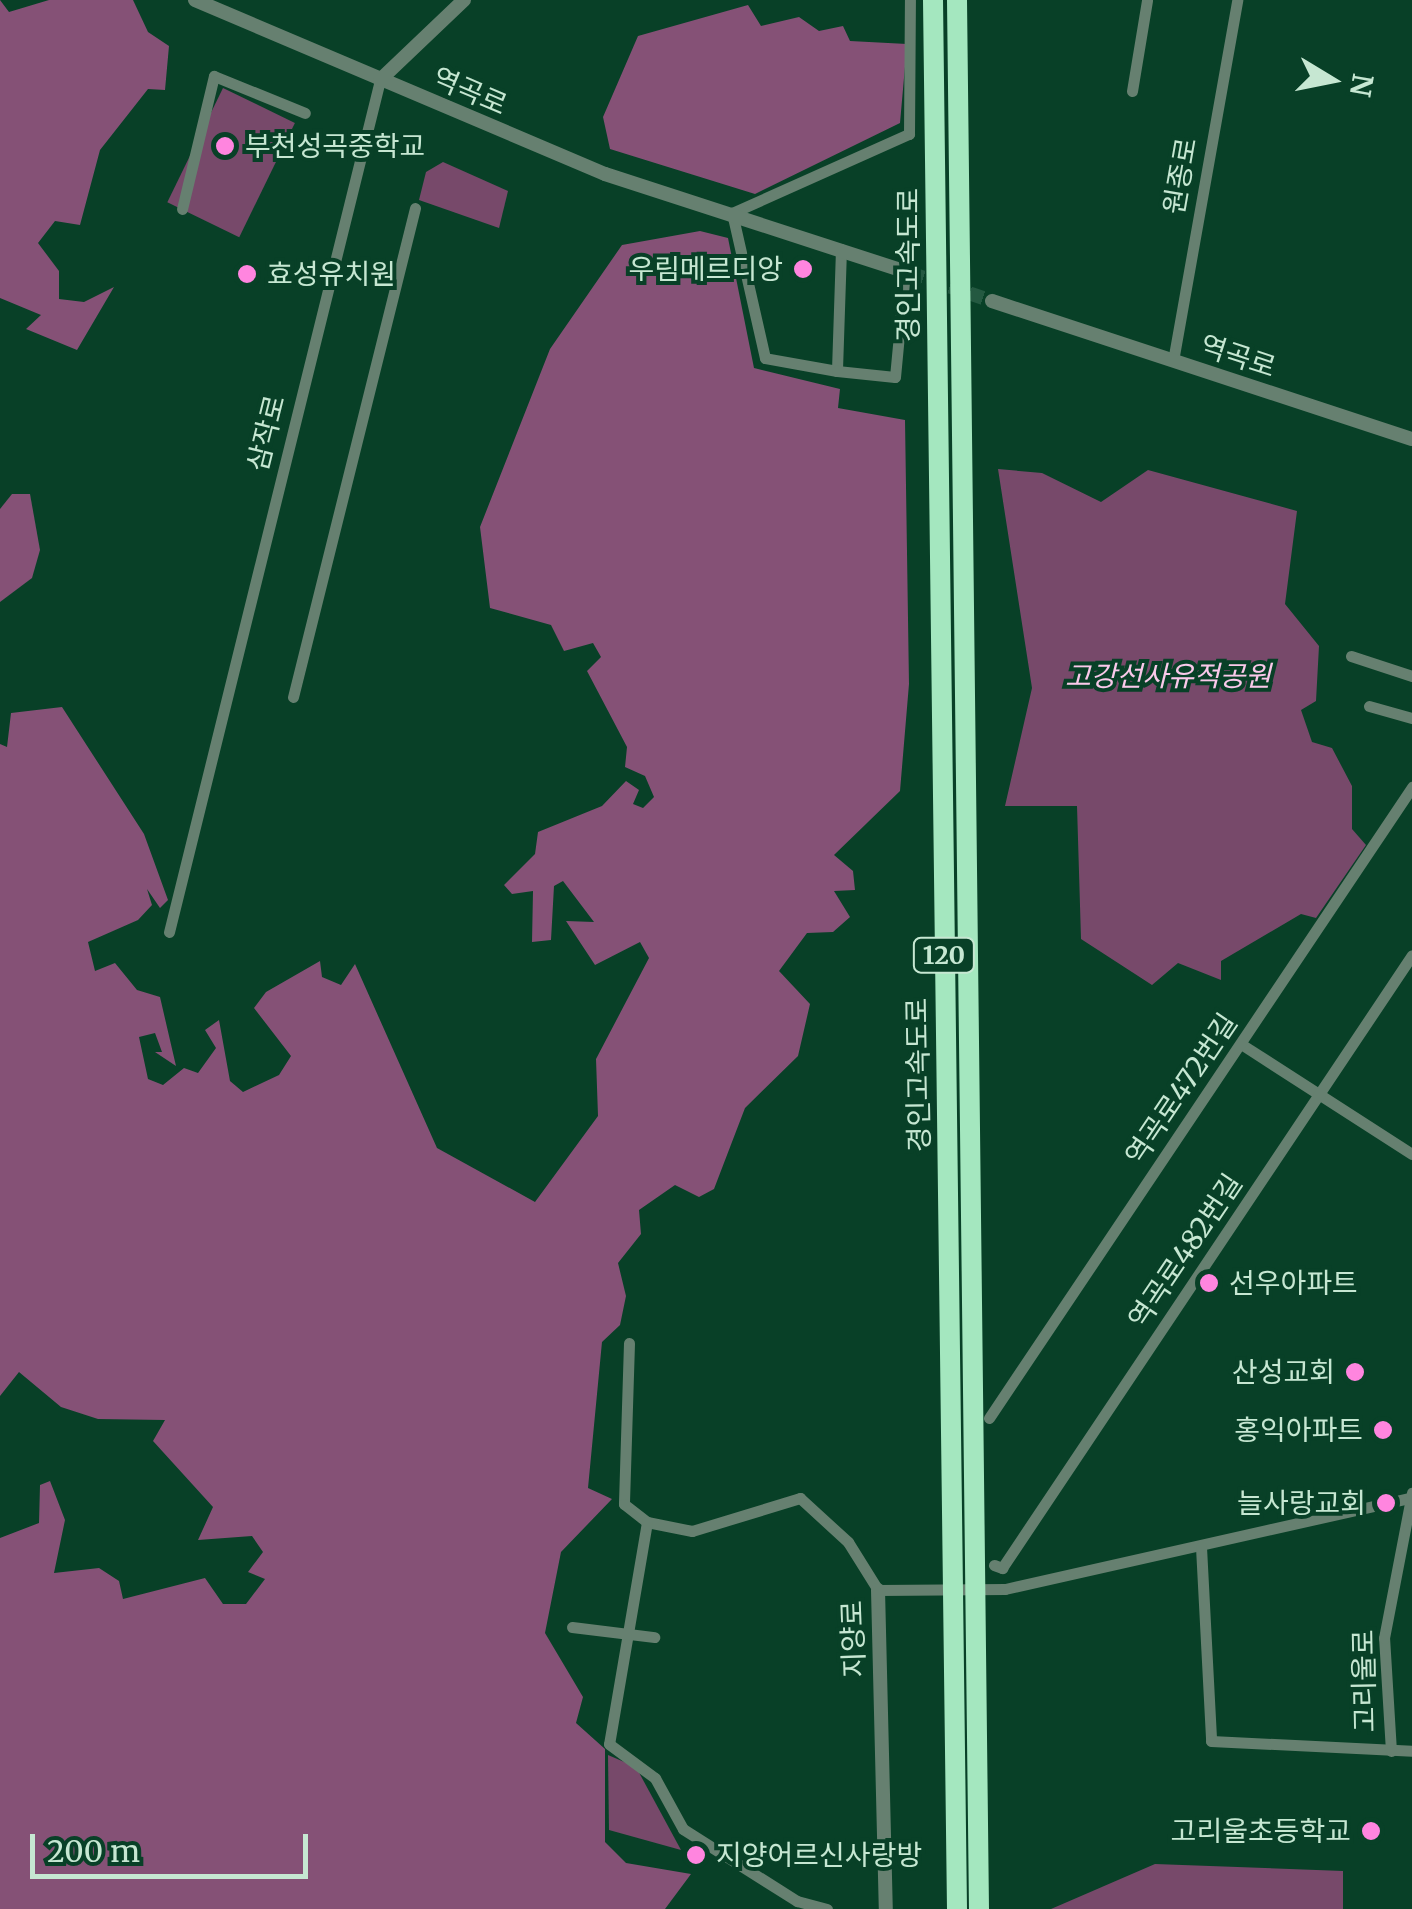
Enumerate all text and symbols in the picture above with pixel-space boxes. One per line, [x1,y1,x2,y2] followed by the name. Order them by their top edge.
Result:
[1282,30,1382,130] north arrow
[428,60,512,122] street label: 역곡로
[1342,71,1381,99] text: N
[245,129,425,163] place label: 부천성곡중학교
[214,135,236,157] marker: 부천성곡중학교
[1157,135,1203,217] street label: 원종로
[891,188,925,342] street label: 경인고속도로
[628,252,783,286] place label: 우림메르디앙
[267,257,396,291] place label: 효성유치원
[792,258,814,280] marker: 우림메르디앙
[236,263,258,285] marker: 효성유치원
[1196,328,1280,384] street label: 역곡로
[240,391,292,475] street label: 삼작로
[1065,659,1271,693] park label: 고강선사유적공원
[912,935,976,975] road number: 120
[900,997,936,1153] street label: 경인고속도로
[1118,1007,1244,1171] street label: 역곡로472번길
[1121,1167,1249,1335] street label: 역곡로482번길
[1229,1266,1358,1300] place label: 선우아파트
[1198,1272,1220,1294] marker: 선우아파트
[1232,1355,1335,1389] place label: 산성교회
[1344,1361,1366,1383] marker: 산성교회
[1234,1413,1363,1447] place label: 홍익아파트
[1372,1419,1394,1441] marker: 홍익아파트
[1237,1486,1366,1520] place label: 늘사랑교회
[1375,1492,1397,1514] marker: 늘사랑교회
[835,1600,871,1678] street label: 지양로
[1346,1629,1382,1733] street label: 고리울로
[35,1814,312,1876] scale bar
[1171,1814,1351,1848] place label: 고리울초등학교
[1360,1820,1382,1842] marker: 고리울초등학교
[47,1832,140,1870] text: 200 m
[716,1838,922,1872] place label: 지양어르신사랑방
[685,1844,707,1866] marker: 지양어르신사랑방

